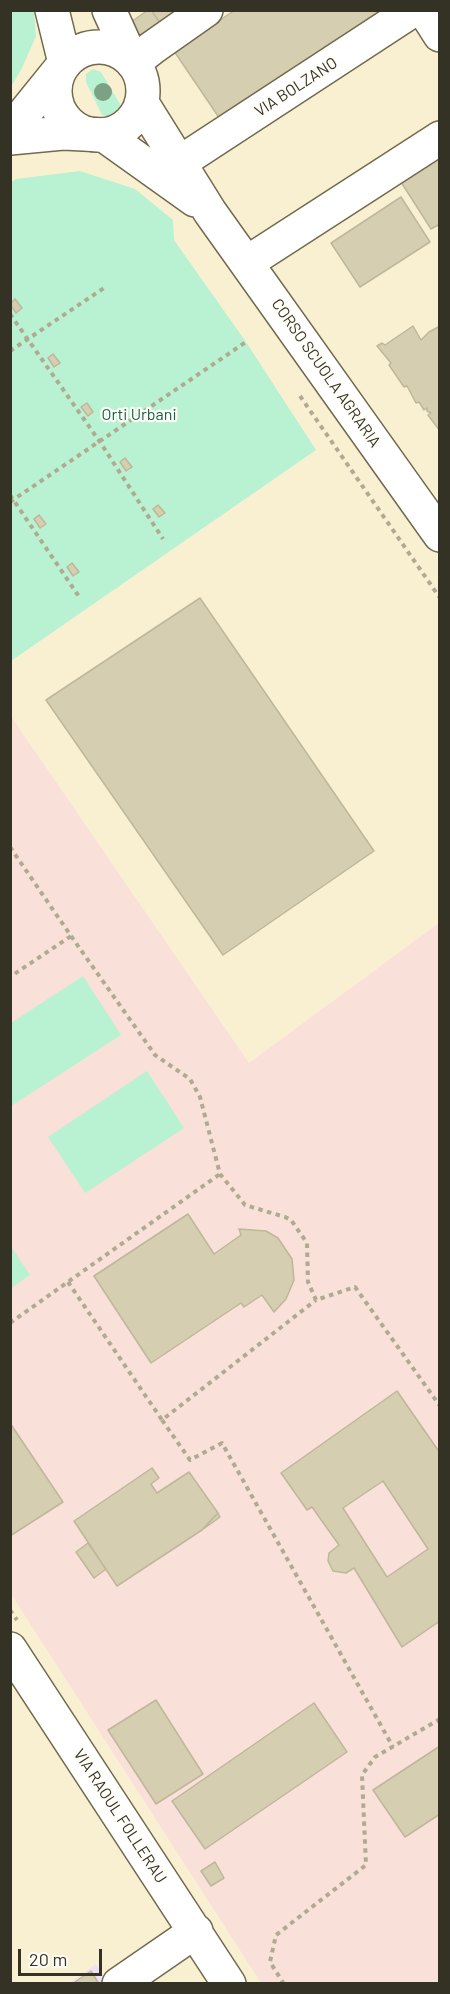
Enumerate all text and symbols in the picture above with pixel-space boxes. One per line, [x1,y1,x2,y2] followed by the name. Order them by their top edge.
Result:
[251,53,341,121] street label: VIA BOLZANO
[267,295,385,451] street label: CORSO SCUOLA AGRARIA
[102,405,176,425] park label: Orti Urbani
[69,1745,171,1887] street label: VIA RAOUL FOLLERAU
[21,1937,105,1975] scale bar
[29,1948,67,1970] text: 20 m

